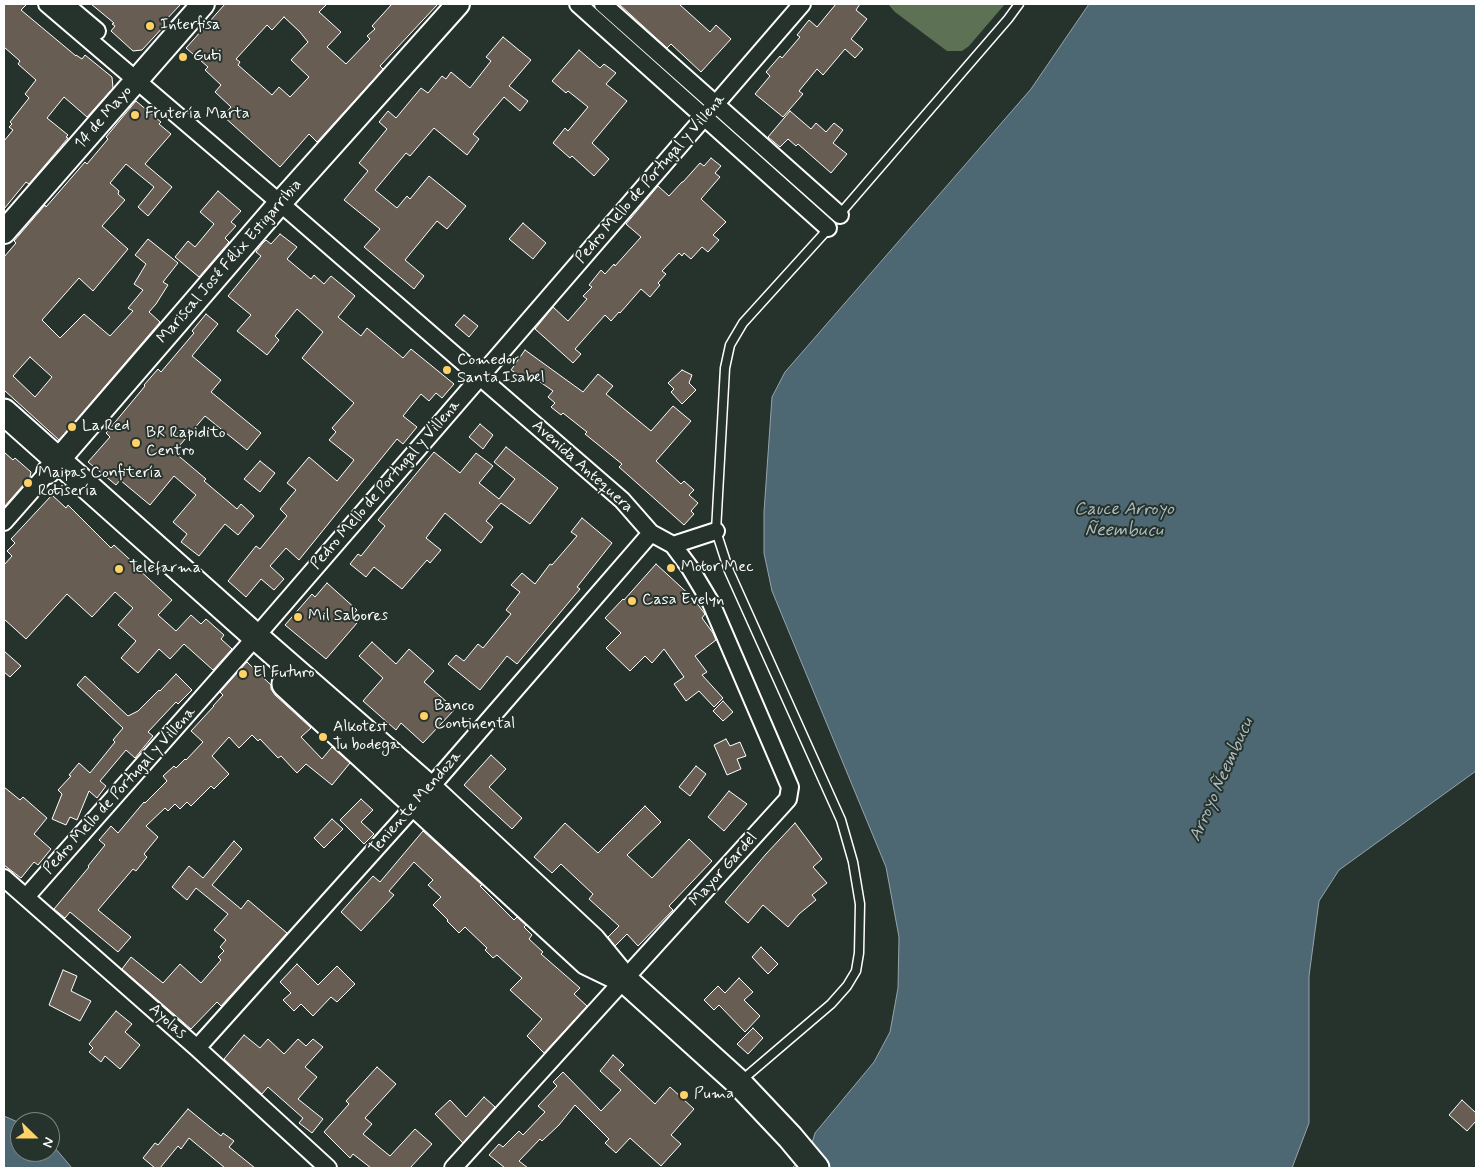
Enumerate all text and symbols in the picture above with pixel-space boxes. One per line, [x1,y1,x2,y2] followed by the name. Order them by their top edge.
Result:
[160,16,220,36] place label: Interfisa
[144,20,156,32] marker: Interfisa
[193,47,221,67] place label: Guti
[177,51,189,63] marker: Guti
[71,82,137,154] street label: 14 de Mayo
[572,90,730,268] street label: Pedro Mello de Portugal y Villena
[145,105,250,125] place label: Frutería Marta
[129,109,141,121] marker: Frutería Marta
[153,176,307,348] street label: Mariscal José Félix Estigarribia
[457,351,545,389] place label: Comedor Santa Isabel
[441,364,453,376] marker: Comedor Santa Isabel
[307,396,465,574] street label: Pedro Mello de Portugal y Villena
[82,417,130,437] place label: La Red
[527,417,637,517] street label: Avenida Antequera
[66,421,78,433] marker: La Red
[146,424,226,462] place label: BR Rapidito Centro
[130,437,142,449] marker: BR Rapidito Centro
[38,464,162,502] place label: Maipas Confitería Rotisería
[22,477,34,489] marker: Maipas Confitería Rotisería
[1074,499,1174,542] water label: Cauce Arroyo Ñeembucu
[681,558,753,578] place label: Motor Mec
[129,559,201,579] place label: Telefarma
[665,562,677,574] marker: Motor Mec
[113,563,125,575] marker: Telefarma
[642,591,724,611] place label: Casa Evelyn
[626,595,638,607] marker: Casa Evelyn
[308,607,388,627] place label: Mil Sabores
[292,611,304,623] marker: Mil Sabores
[253,664,314,684] place label: El Futuro
[237,668,249,680] marker: El Futuro
[434,697,515,735] place label: Banco Continental
[40,703,200,879] street label: Pedro Mello de Portugal y Villena
[418,710,430,722] marker: Banco Continental
[1185,715,1259,845] water label: Arroyo Ñeembucu
[333,718,399,756] place label: Alkotest Tu bodega
[317,731,329,743] marker: Alkotest Tu bodega
[366,747,466,859] street label: Teniente Mendoza
[686,829,762,911] street label: Mayor Gardel
[144,1000,190,1044] street label: Ayolas
[694,1085,734,1105] place label: Puma
[678,1089,690,1101] marker: Puma
[10,1112,60,1162] north arrow
[38,1135,58,1150] text: N

